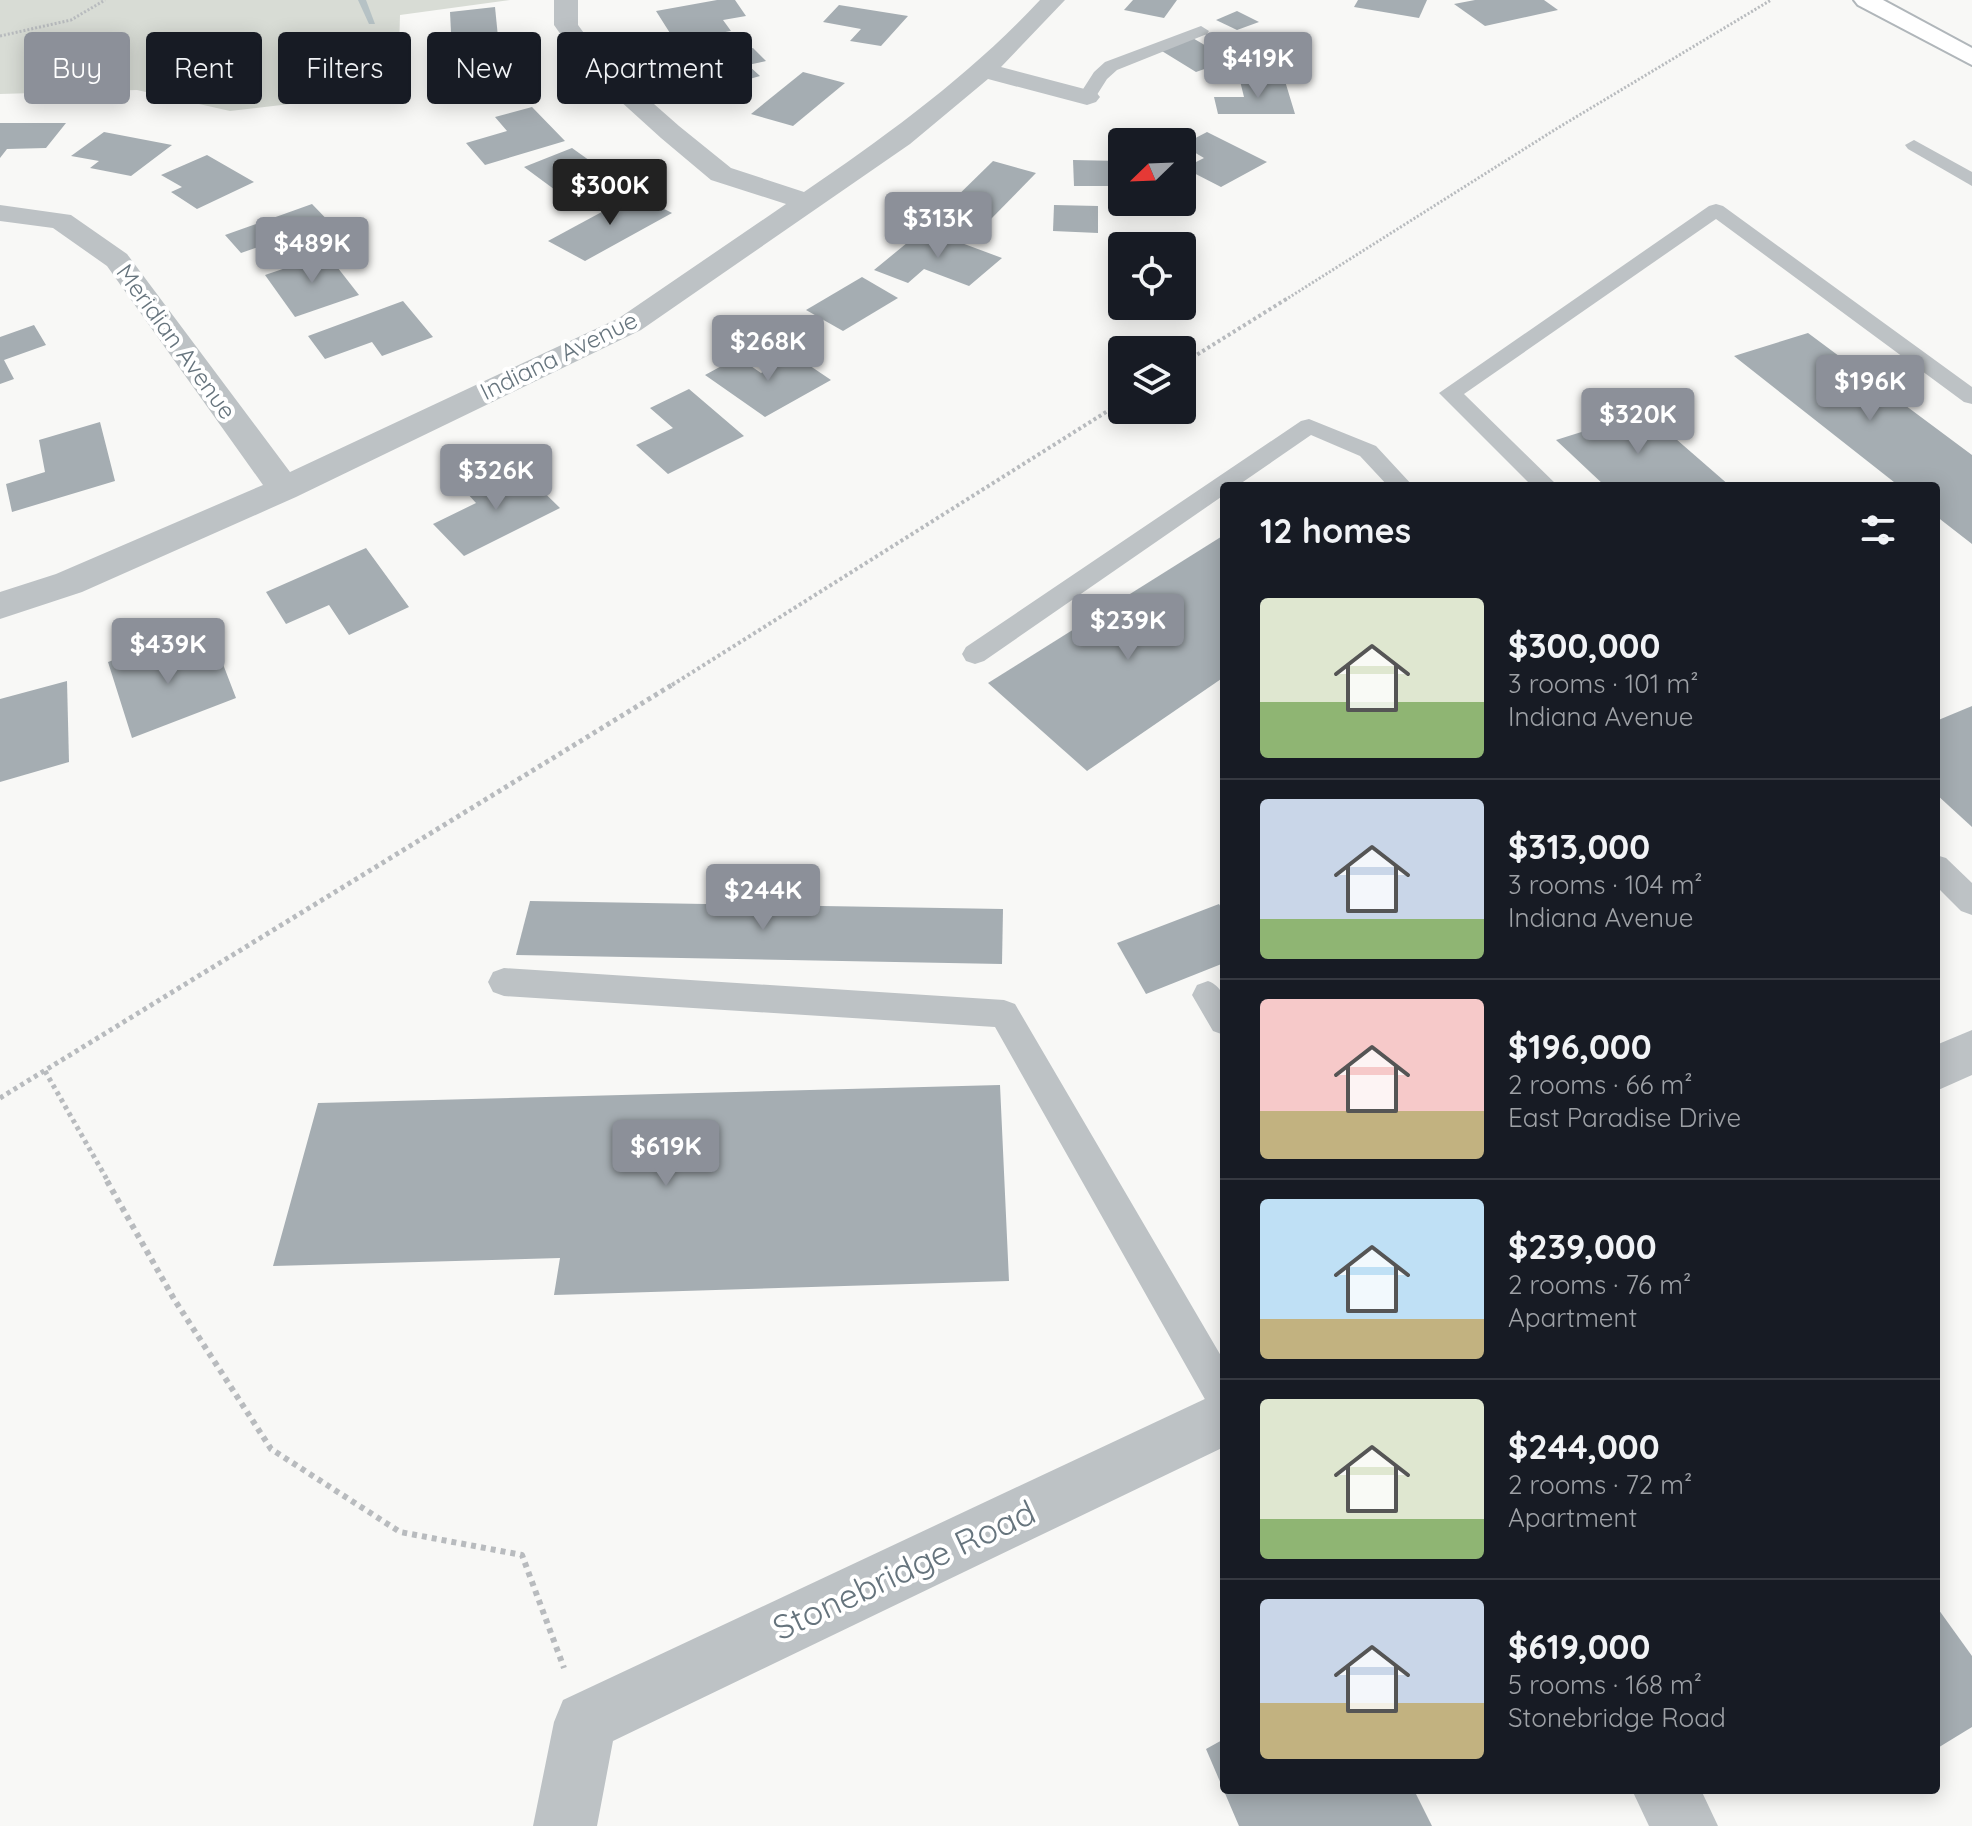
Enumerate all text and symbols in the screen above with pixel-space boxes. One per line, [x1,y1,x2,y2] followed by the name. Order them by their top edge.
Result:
[24,32,130,104] chip: Buy
[146,32,262,104] chip: Rent
[278,32,411,104] chip: Filters
[427,32,541,104] chip: New
[557,32,752,104] chip: Apartment
[1202,32,1314,100] pin: $419K
[1222,41,1294,74] text: $419K
[1108,128,1196,216] north arrow
[1108,128,1196,424] map controls
[554,159,666,227] pin: $300K
[571,168,649,201] text: $300K
[882,192,994,260] pin: $313K
[903,201,973,234] text: $313K
[256,217,368,285] pin: $489K
[274,226,350,259] text: $489K
[1108,232,1196,320] button: locate
[110,258,243,425] street label: Meridian Avenue
[475,304,642,406] street label: Indiana Avenue
[712,315,824,383] pin: $268K
[730,324,806,357] text: $268K
[1108,336,1196,424] button: layers
[1814,355,1926,423] pin: $196K
[1834,364,1906,397] text: $196K
[1582,388,1694,456] pin: $320K
[1599,397,1677,430] text: $320K
[440,444,552,512] pin: $326K
[458,453,534,486] text: $326K
[1856,508,1900,552] icon: filters
[1260,509,1411,552] text: 12 homes
[1072,594,1184,662] pin: $239K
[1090,603,1166,636] text: $239K
[112,618,224,686] pin: $439K
[1508,624,1660,667] text: $300,000
[130,627,206,660] text: $439K
[1324,630,1420,726] icon: home
[1508,667,1699,700] text: 3 rooms · 101 m²
[1508,700,1693,733] text: Indiana Avenue
[1508,825,1650,868] text: $313,000
[1324,831,1420,927] icon: home
[707,864,819,932] pin: $244K
[1508,868,1703,901] text: 3 rooms · 104 m²
[724,873,802,906] text: $244K
[1508,901,1693,934] text: Indiana Avenue
[1508,1025,1652,1068] text: $196,000
[1324,1031,1420,1127] icon: home
[1508,1068,1693,1101] text: 2 rooms · 66 m²
[1508,1101,1741,1134] text: East Paradise Drive
[610,1120,722,1188] pin: $619K
[630,1129,702,1162] text: $619K
[1508,1225,1657,1268] text: $239,000
[1324,1231,1420,1327] icon: home
[1508,1268,1691,1301] text: 2 rooms · 76 m²
[1508,1301,1637,1334] text: Apartment
[1508,1425,1660,1468] text: $244,000
[1324,1431,1420,1527] icon: home
[1508,1468,1692,1501] text: 2 rooms · 72 m²
[766,1490,1042,1649] street label: Stonebridge Road
[1508,1501,1637,1534] text: Apartment
[1508,1625,1650,1668] text: $619,000
[1324,1631,1420,1727] icon: home
[1508,1668,1702,1701] text: 5 rooms · 168 m²
[1508,1701,1726,1734] text: Stonebridge Road

